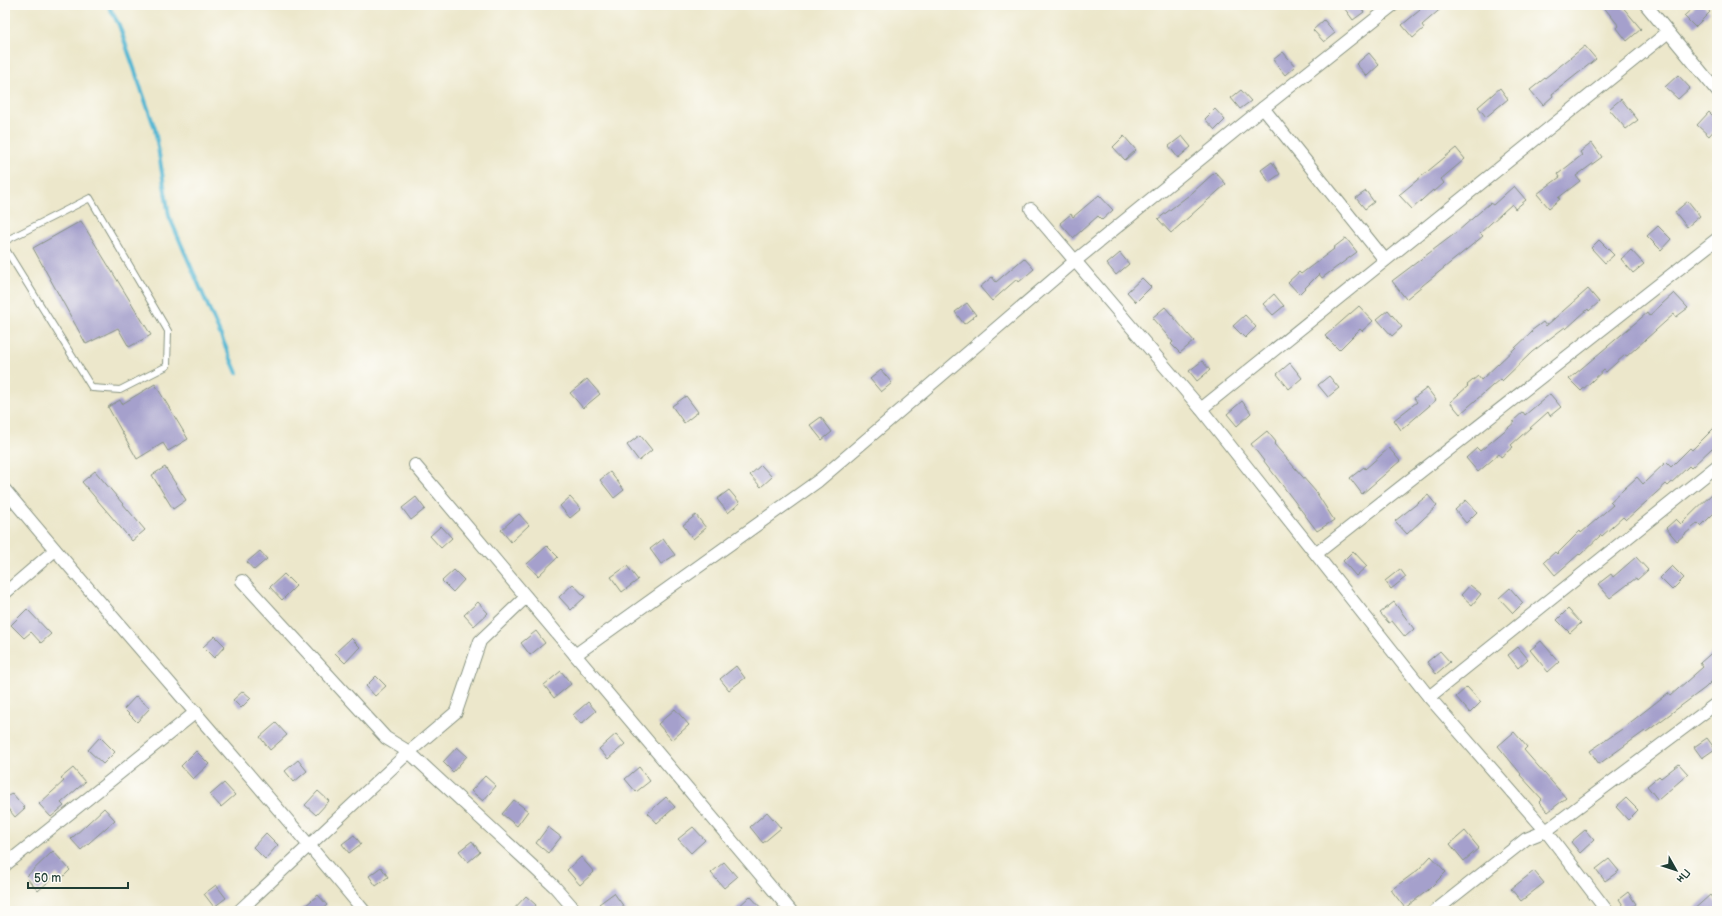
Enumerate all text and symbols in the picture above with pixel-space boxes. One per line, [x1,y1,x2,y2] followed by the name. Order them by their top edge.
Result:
[1656,850,1696,890] north arrow
[28,864,128,890] scale bar
[1674,866,1693,886] text: Пн
[34,871,61,886] text: 50 m

